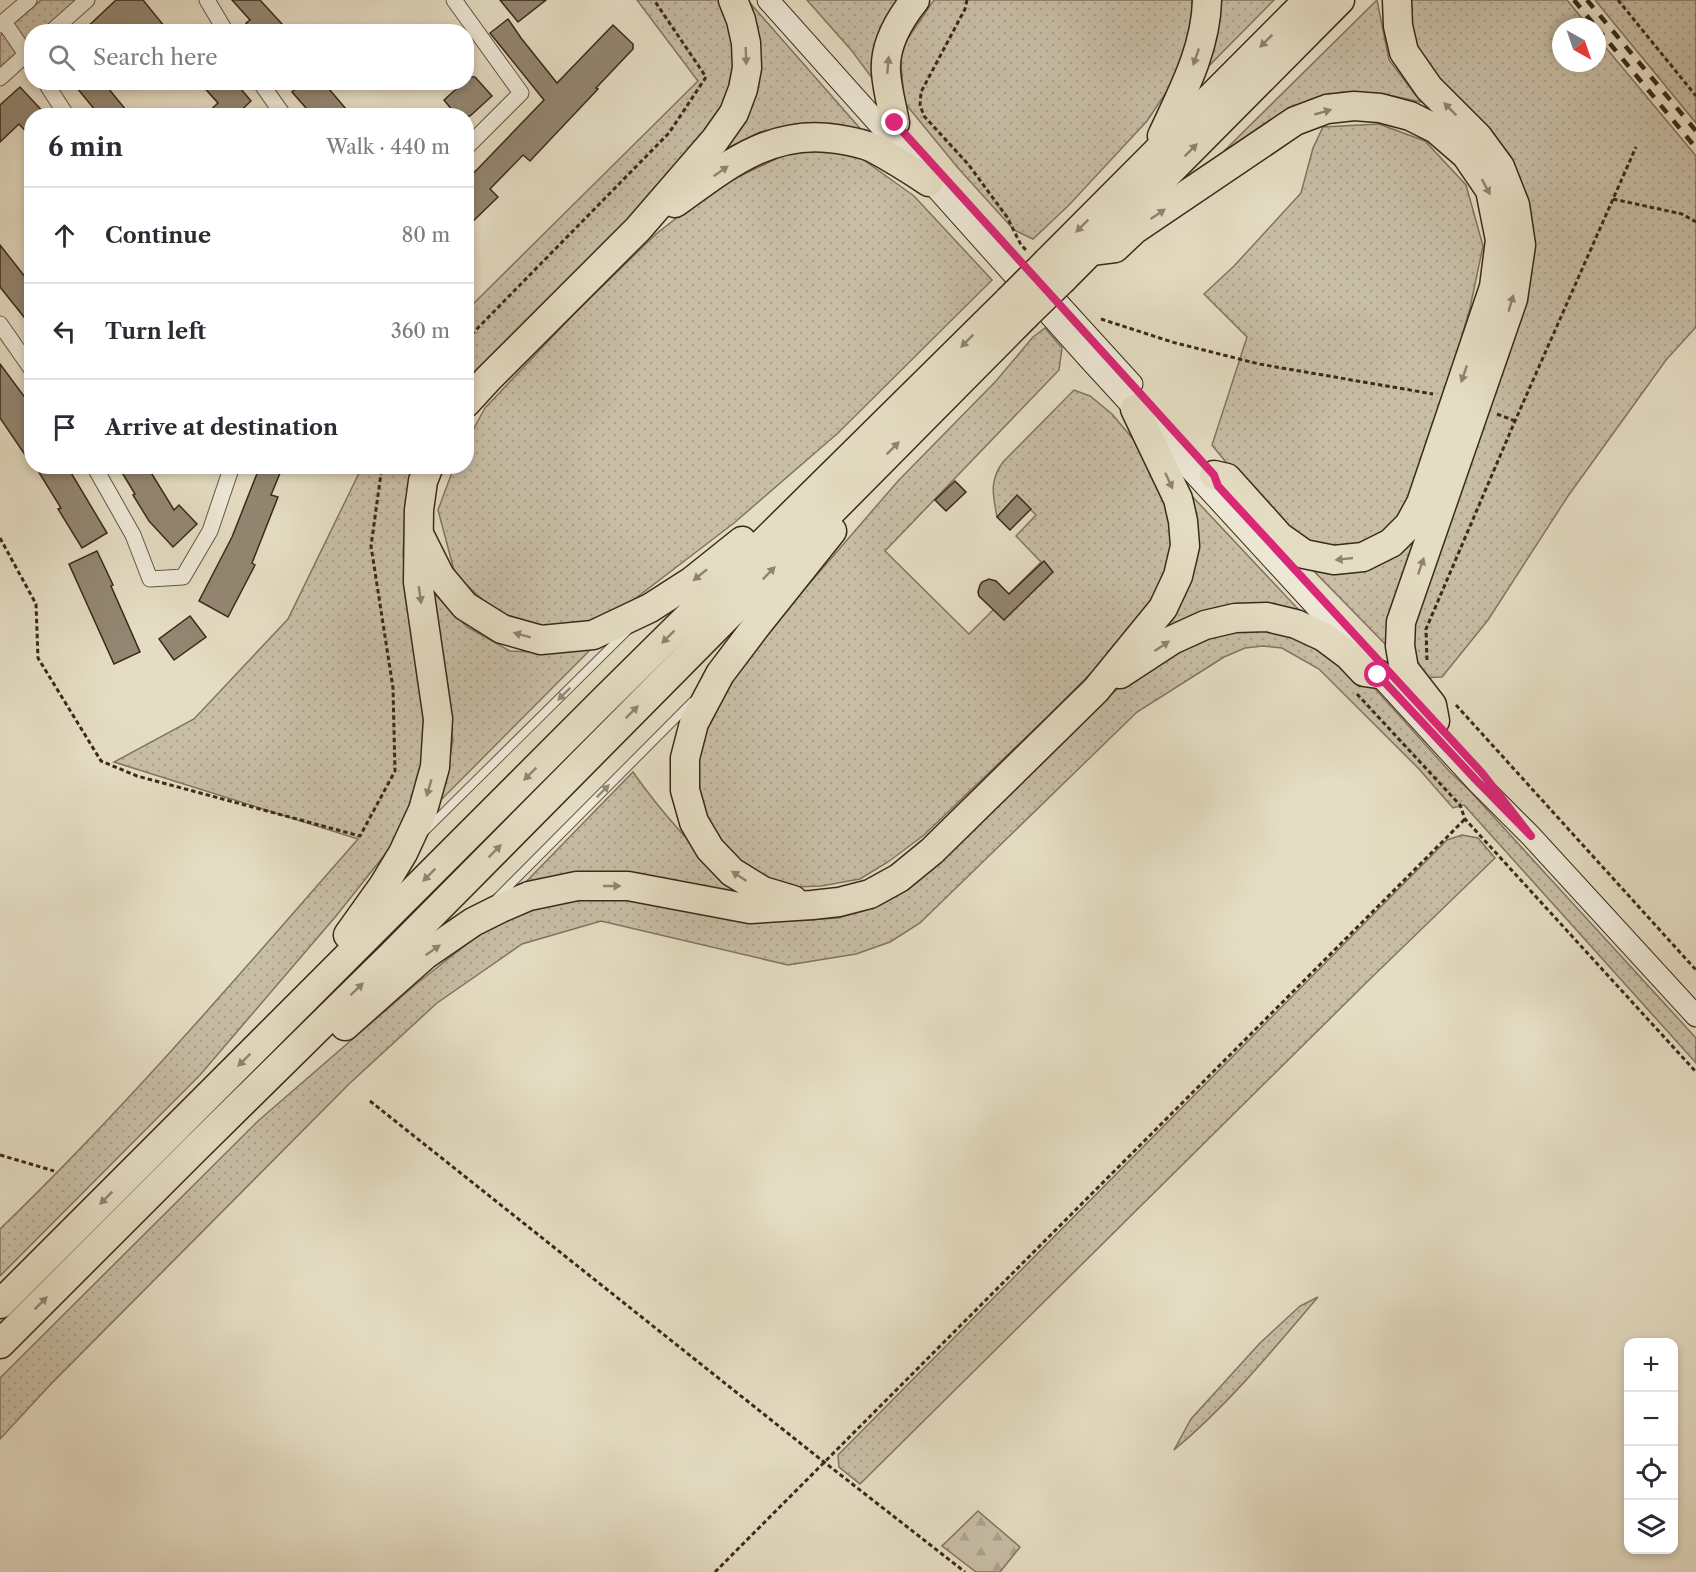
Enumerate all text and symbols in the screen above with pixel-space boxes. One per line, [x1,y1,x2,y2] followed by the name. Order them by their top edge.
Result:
[1552,18,1606,72] north arrow
[24,24,474,90] search box
[1260,34,1274,48] one-way arrow
[45,41,78,74] icon: search
[93,44,218,71] text: Search here
[742,47,751,66] one-way arrow
[1191,48,1200,66] one-way arrow
[883,55,892,74] one-way arrow
[1444,103,1458,117] one-way arrow
[1314,106,1332,116] one-way arrow
[881,109,907,135] route end
[48,131,123,163] text: 6 min
[326,135,450,159] text: Walk · 440 m
[1184,143,1198,157] one-way arrow
[712,165,728,177] one-way arrow
[1481,178,1491,195] one-way arrow
[1150,208,1166,220] one-way arrow
[1076,218,1090,232] one-way arrow
[48,219,81,252] icon: ahead
[105,222,211,249] text: Continue
[402,223,450,247] text: 80 m
[1507,294,1517,312] one-way arrow
[48,315,81,348] icon: left
[105,318,206,345] text: Turn left
[391,319,450,343] text: 360 m
[961,333,975,347] one-way arrow
[1459,365,1468,383] one-way arrow
[48,411,81,444] icon: arrive
[105,414,338,441] text: Arrive at destination
[886,441,900,456] one-way arrow
[1165,472,1174,489] one-way arrow
[1335,554,1354,564] one-way arrow
[1416,557,1426,575] one-way arrow
[762,567,776,581] one-way arrow
[692,568,708,581] one-way arrow
[416,586,425,605] one-way arrow
[661,629,675,643] one-way arrow
[513,630,531,639] one-way arrow
[1154,640,1170,652] one-way arrow
[1364,661,1390,687] route start
[557,686,571,701] one-way arrow
[625,706,639,720] one-way arrow
[523,767,537,781] one-way arrow
[424,779,433,797] one-way arrow
[596,785,610,799] one-way arrow
[488,844,502,858] one-way arrow
[421,868,436,882] one-way arrow
[731,871,747,882] one-way arrow
[603,881,622,891] one-way arrow
[425,945,441,956] one-way arrow
[350,982,365,996] one-way arrow
[237,1052,251,1067] one-way arrow
[100,1190,114,1204] one-way arrow
[34,1296,48,1310] one-way arrow
[1624,1338,1678,1554] map controls
[1624,1338,1678,1392] button: +
[1624,1392,1678,1446] button: −
[1624,1446,1678,1500] button: locate
[1624,1500,1678,1554] button: layers

